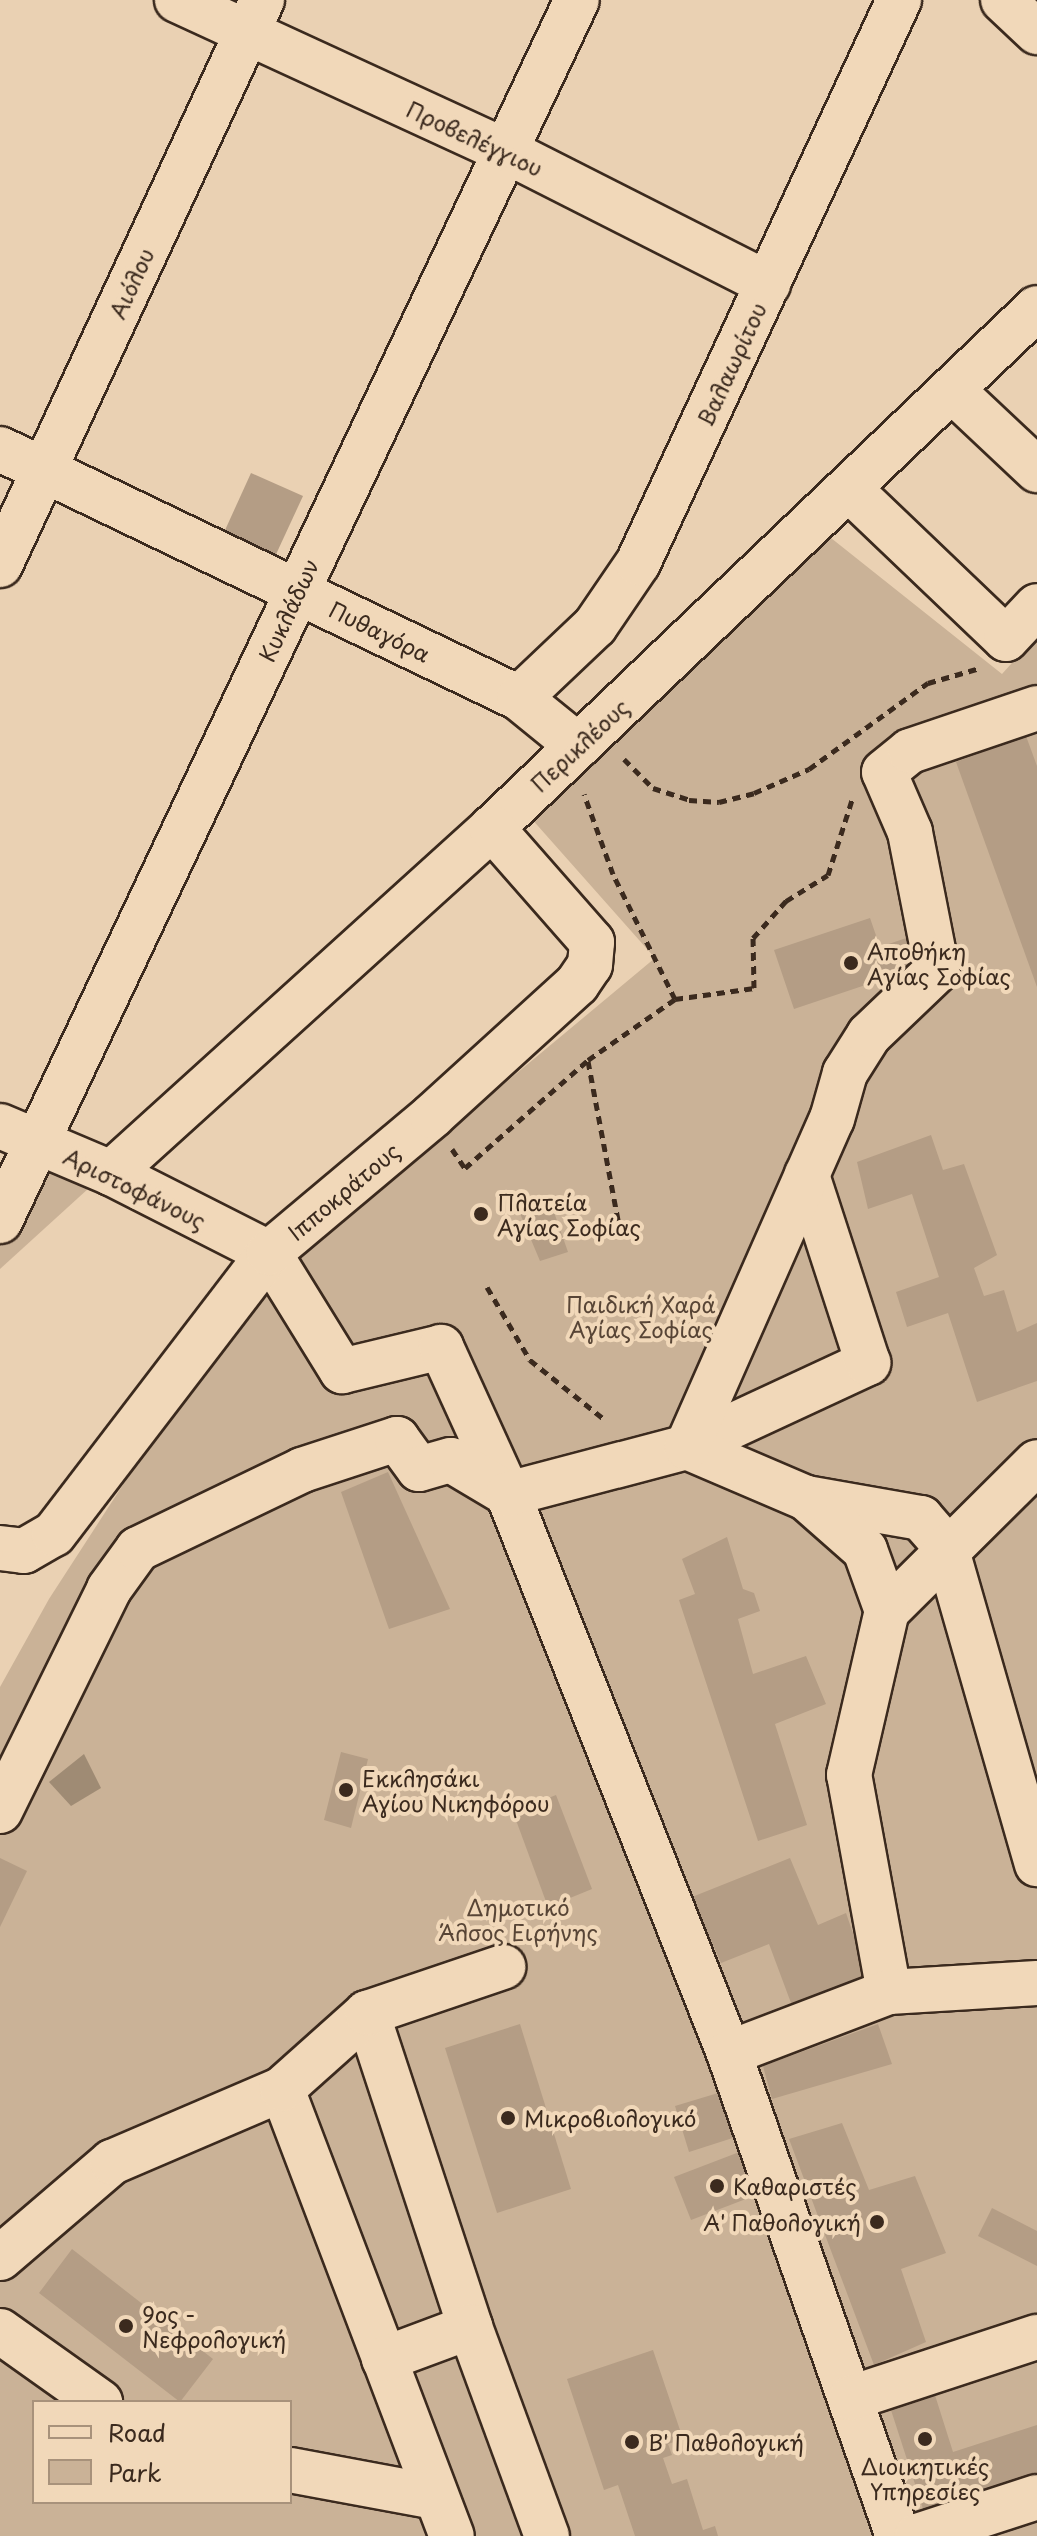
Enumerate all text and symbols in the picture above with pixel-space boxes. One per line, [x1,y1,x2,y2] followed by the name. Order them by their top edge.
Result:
[403,95,547,181] street label: Προβελέγγιου
[103,243,159,323] street label: Αιόλου
[691,298,771,430] street label: Βαλαωρίτου
[253,554,323,666] street label: Κυκλάδων
[325,595,435,667] street label: Πυθαγόρα
[525,693,633,797] street label: Περικλέους
[867,937,1011,988] place label: Αποθήκη Αγίας Σοφίας
[842,954,860,972] marker: Αποθήκη Αγίας Σοφίας
[282,1137,404,1245] street label: Ιπποκράτους
[60,1142,210,1234] street label: Αριστοφάνους
[497,1188,641,1240] place label: Πλατεία Αγίας Σοφίας
[472,1205,490,1223] marker: Πλατεία Αγίας Σοφίας
[566,1290,716,1342] park label: Παιδική Χαρά Αγίας Σοφίας
[362,1764,549,1816] place label: Εκκλησάκι Αγίου Νικηφόρου
[337,1781,355,1799] marker: Εκκλησάκι Αγίου Νικηφόρου
[438,1893,598,1944] park label: Δημοτικό Άλσος Ειρήνης
[524,2105,697,2131] place label: Μικροβιολογικό
[499,2109,517,2127] marker: Μικροβιολογικό
[733,2173,857,2199] place label: Καθαριστές
[708,2177,726,2195] marker: Καθαριστές
[702,2209,861,2235] place label: Α' Παθολογική
[868,2213,886,2231] marker: Α' Παθολογική
[142,2300,286,2352] place label: 9ος - Νεφρολογική
[117,2317,135,2335] marker: 9ος - Νεφρολογική
[32,2400,292,2504] legend
[108,2414,166,2450] text: Road
[648,2429,805,2455] place label: Β' Παθολογική
[916,2430,934,2448] marker: Διοικητικές Υπηρεσίες
[623,2433,641,2451] marker: Β' Παθολογική
[861,2452,989,2504] place label: Διοικητικές Υπηρεσίες
[108,2454,162,2490] text: Park

